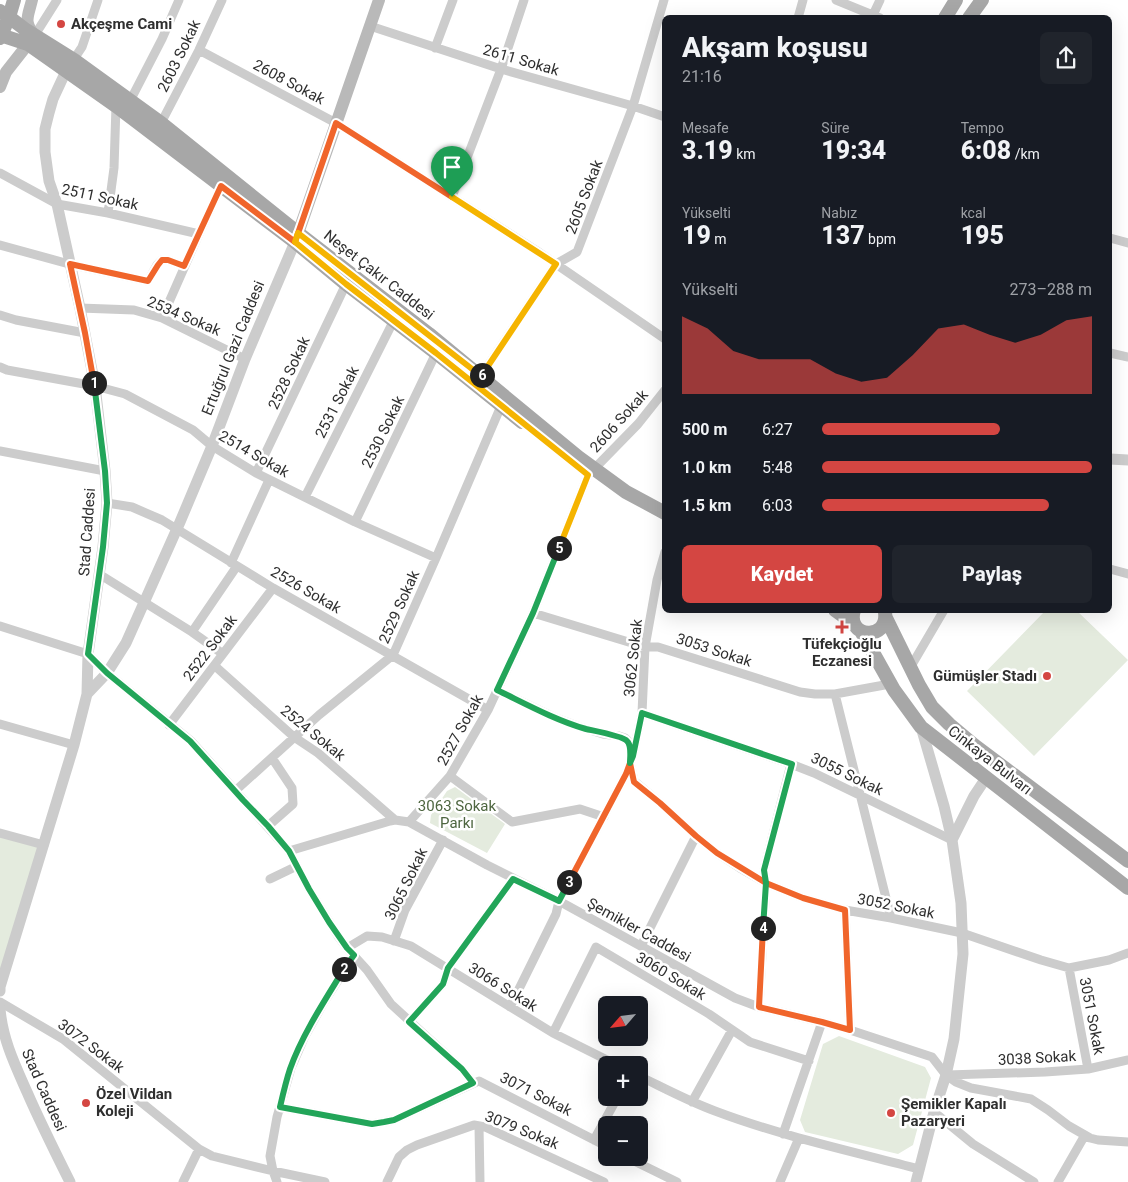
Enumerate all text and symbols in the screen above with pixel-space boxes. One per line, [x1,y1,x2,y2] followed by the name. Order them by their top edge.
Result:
[71,15,172,33] place label: Akçeşme Cami
[154,17,204,95] street label: 2603 Sokak
[55,18,67,30] marker: Akçeşme Cami
[682,31,868,64] text: Akşam koşusu
[1040,32,1092,84] button: share
[481,41,561,80] street label: 2611 Sokak
[250,56,328,109] street label: 2608 Sokak
[682,67,722,86] text: 21:16
[682,120,729,136] text: Mesafe
[821,120,849,136] text: Süre
[961,120,1004,136] text: Tempo
[682,136,733,165] text: 3.19
[821,136,886,165] text: 19:34
[961,136,1011,165] text: 6:08
[431,146,473,197] pin
[733,146,756,162] text: km
[1011,146,1040,162] text: /km
[438,153,466,181] icon: arrive
[562,157,607,237] street label: 2605 Sokak
[60,180,141,214] street label: 2511 Sokak
[682,205,731,221] text: Yükselti
[821,205,857,221] text: Nabız
[961,205,986,221] text: kcal
[682,221,711,250] text: 19
[821,221,865,250] text: 137
[961,221,1004,250] text: 195
[320,226,438,324] street label: Neşet Çakır Caddesi
[711,231,727,247] text: m
[865,231,896,247] text: bpm
[198,278,268,418] street label: Ertuğrul Gazi Caddesi
[682,280,738,299] text: Yükselti
[1010,280,1092,299] text: 273–288 m
[144,292,224,340] street label: 2534 Sokak
[264,333,314,412] street label: 2528 Sokak
[470,362,494,388] pin: 6
[311,363,363,441] street label: 2531 Sokak
[478,367,487,383] text: 6
[82,370,106,396] pin: 1
[90,375,99,391] text: 1
[586,386,652,456] street label: 2606 Sokak
[358,393,408,471] street label: 2530 Sokak
[682,420,727,439] text: 500 m
[762,420,793,439] text: 6:27
[216,427,293,482] street label: 2514 Sokak
[682,458,731,477] text: 1.0 km
[762,458,793,477] text: 5:48
[75,487,99,577] street label: Stad Caddesi
[682,496,731,515] text: 1.5 km
[762,496,793,515] text: 6:03
[546,536,572,560] pin: 5
[555,540,564,556] text: 5
[682,545,882,603] button: Kaydet
[892,545,1092,603] button: Paylaş
[268,563,345,618] street label: 2526 Sokak
[375,567,423,646] street label: 2529 Sokak
[179,611,241,685] street label: 2522 Sokak
[620,618,646,698] street label: 3062 Sokak
[836,621,848,633] marker: Tüfekçioğlu Eczanesi
[674,629,754,671] street label: 3053 Sokak
[802,635,882,670] place label: Tüfekçioğlu Eczanesi
[933,667,1037,685] place label: Gümüşler Stadı
[1041,670,1053,682] marker: Gümüşler Stadı
[433,691,487,769] street label: 2527 Sokak
[277,701,349,765] street label: 2524 Sokak
[944,722,1036,798] street label: Cinkaya Bulvarı
[808,749,886,799] street label: 3055 Sokak
[418,797,497,832] park label: 3063 Sokak Parkı
[381,845,431,923] street label: 3065 Sokak
[556,870,582,894] pin: 3
[565,874,574,890] text: 3
[856,890,937,922] street label: 3052 Sokak
[584,894,694,966] street label: Şemikler Caddesi
[750,916,776,940] pin: 4
[759,920,768,936] text: 4
[633,948,710,1004] street label: 3060 Sokak
[332,956,356,982] pin: 2
[465,959,541,1016] street label: 3066 Sokak
[340,961,349,977] text: 2
[1076,976,1108,1057] street label: 3051 Sokak
[598,996,648,1046] north arrow
[598,996,648,1166] map controls
[54,1015,128,1077] street label: 3072 Sokak
[18,1046,70,1134] street label: Stad Caddesi
[997,1047,1077,1069] street label: 3038 Sokak
[598,1056,648,1106] button: +
[497,1068,575,1120] street label: 3071 Sokak
[96,1085,172,1120] place label: Özel Vildan Koleji
[901,1095,1007,1130] place label: Şemikler Kapalı Pazaryeri
[80,1097,92,1109] marker: Özel Vildan Koleji
[482,1107,562,1153] street label: 3079 Sokak
[885,1107,897,1119] marker: Şemikler Kapalı Pazaryeri
[598,1116,648,1166] button: −

